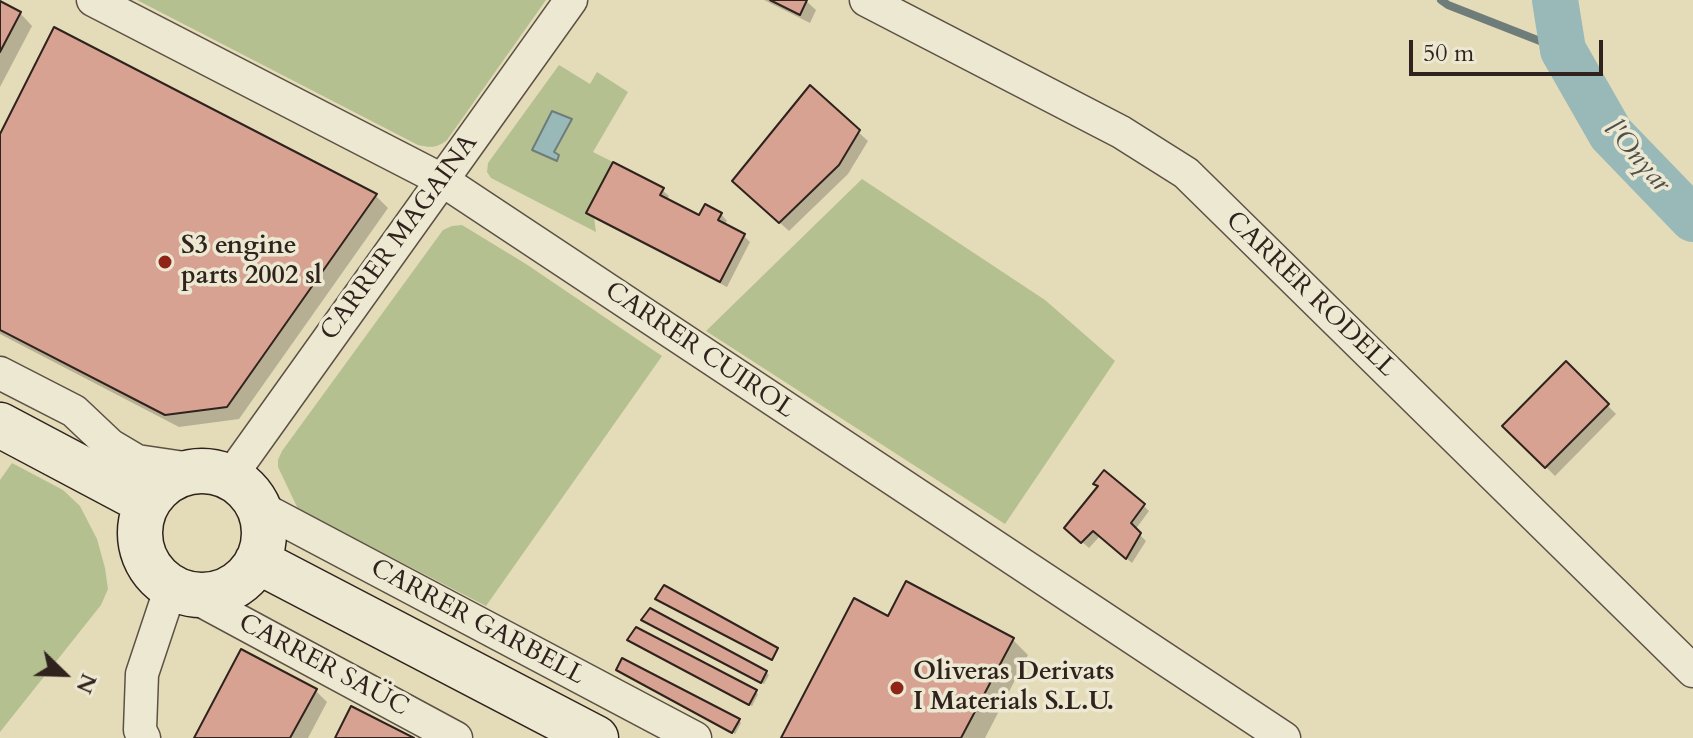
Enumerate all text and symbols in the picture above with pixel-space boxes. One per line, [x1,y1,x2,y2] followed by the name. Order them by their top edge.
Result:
[1413,24,1607,74] scale bar
[1423,37,1474,70] text: 50 m
[1595,114,1677,200] water label: l'Onyar
[315,129,485,347] street label: CARRER MAGAINA
[1218,206,1402,384] street label: CARRER RODELL
[181,231,322,292] place label: S3 engine parts 2002 sl
[156,253,174,271] marker: S3 engine parts 2002 sl
[598,276,800,426] street label: CARRER CUIROL
[365,553,589,693] street label: CARRER GARBELL
[233,608,413,724] street label: CARRER SAÜC
[24,634,104,714] north arrow
[913,657,1114,718] place label: Oliveras Derivats I Materials S.L.U.
[69,669,104,698] text: N
[888,679,906,697] marker: Oliveras Derivats I Materials S.L.U.

